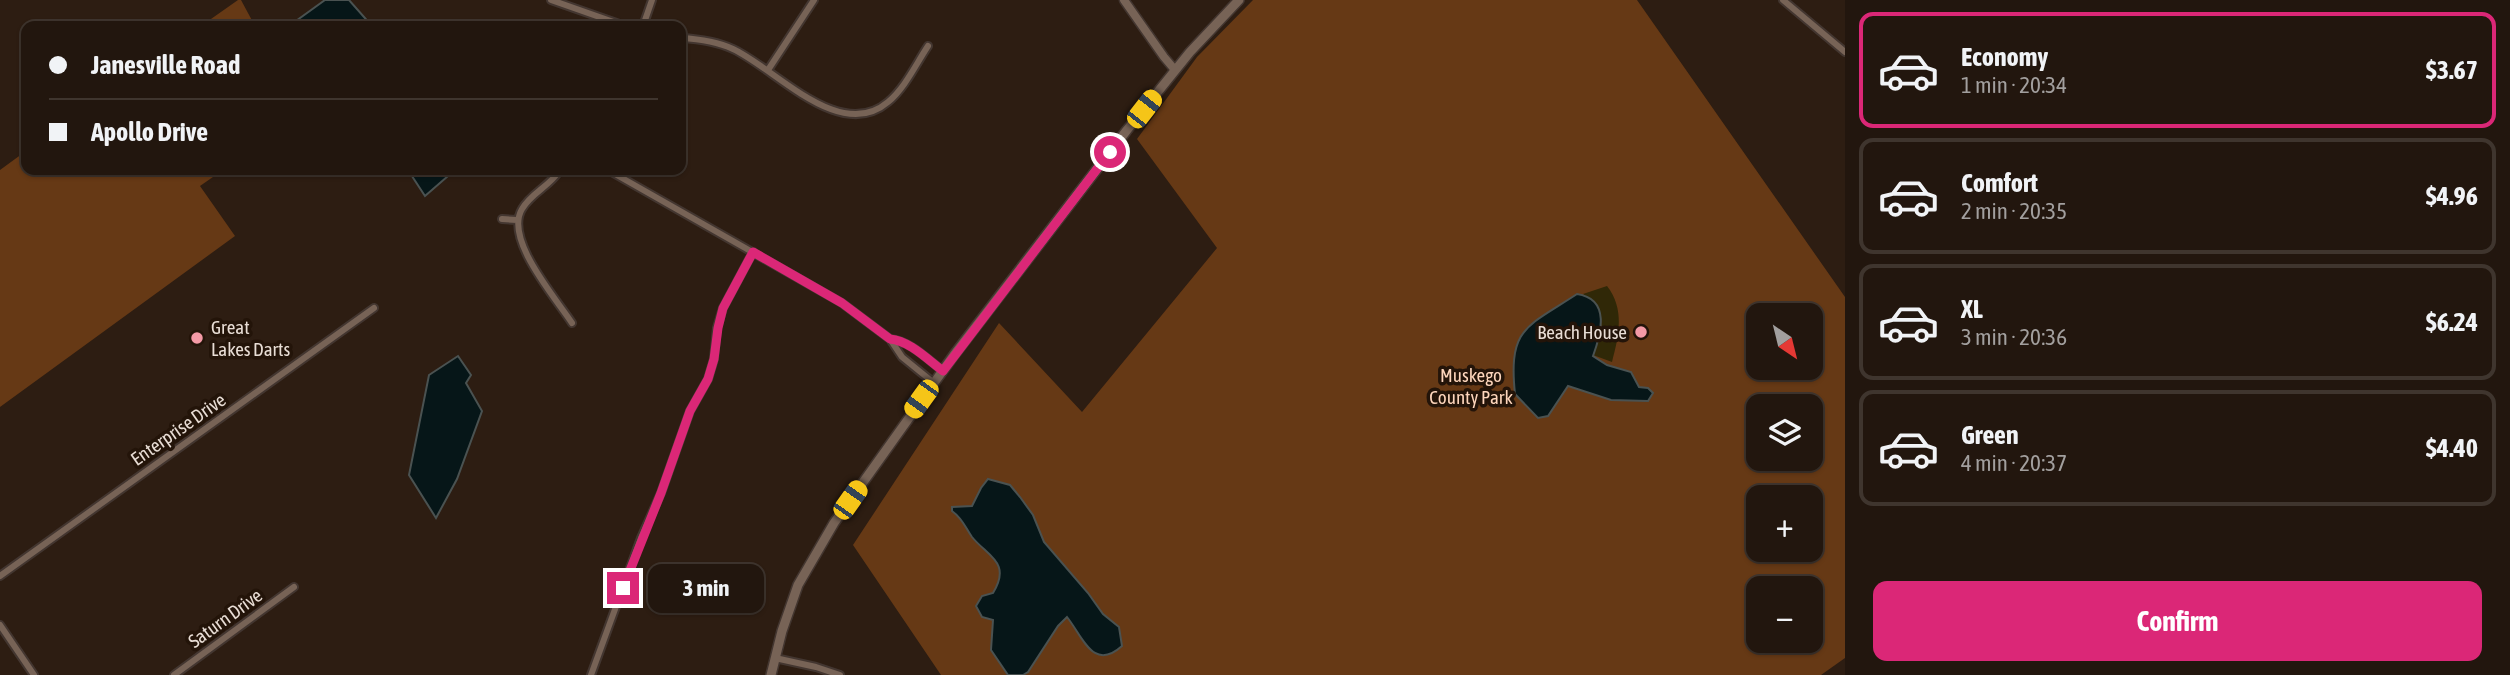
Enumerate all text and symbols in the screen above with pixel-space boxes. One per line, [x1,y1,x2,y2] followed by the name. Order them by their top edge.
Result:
[1877,39,1940,102] icon: car
[1961,42,2048,72] text: Economy
[91,50,240,80] text: Janesville Road
[2426,55,2478,85] text: $3.67
[1961,72,2067,98] text: 1 min · 20:34
[1123,86,1166,132] car
[91,117,208,147] text: Apollo Drive
[1094,136,1126,168] route start
[1877,165,1940,228] icon: car
[1961,168,2038,198] text: Comfort
[2426,181,2478,211] text: $4.96
[1961,198,2067,224] text: 2 min · 20:35
[1877,291,1940,354] icon: car
[1961,294,1983,324] text: XL
[1746,303,1824,380] north arrow
[1746,303,1823,653] map controls
[2426,307,2478,337] text: $6.24
[211,316,290,360] place label: Great Lakes Darts
[1537,321,1627,343] place label: Beach House
[1633,324,1649,340] marker: Beach House
[1961,324,2067,350] text: 3 min · 20:36
[189,330,205,346] marker: Great Lakes Darts
[1429,364,1513,408] park label: Muskego County Park
[901,376,942,422] car
[126,388,230,470] street label: Enterprise Drive
[1746,394,1823,471] button: layers
[1877,417,1940,480] icon: car
[1961,420,2019,450] text: Green
[2426,433,2478,463] text: $4.40
[1961,450,2067,476] text: 4 min · 20:37
[830,477,871,523] car
[1746,485,1823,562] button: +
[648,564,763,612] callout: 3 min
[607,572,639,604] route end
[683,575,729,601] text: 3 min
[1746,576,1823,653] button: −
[1873,581,2482,661] button: Confirm
[184,584,266,652] street label: Saturn Drive

